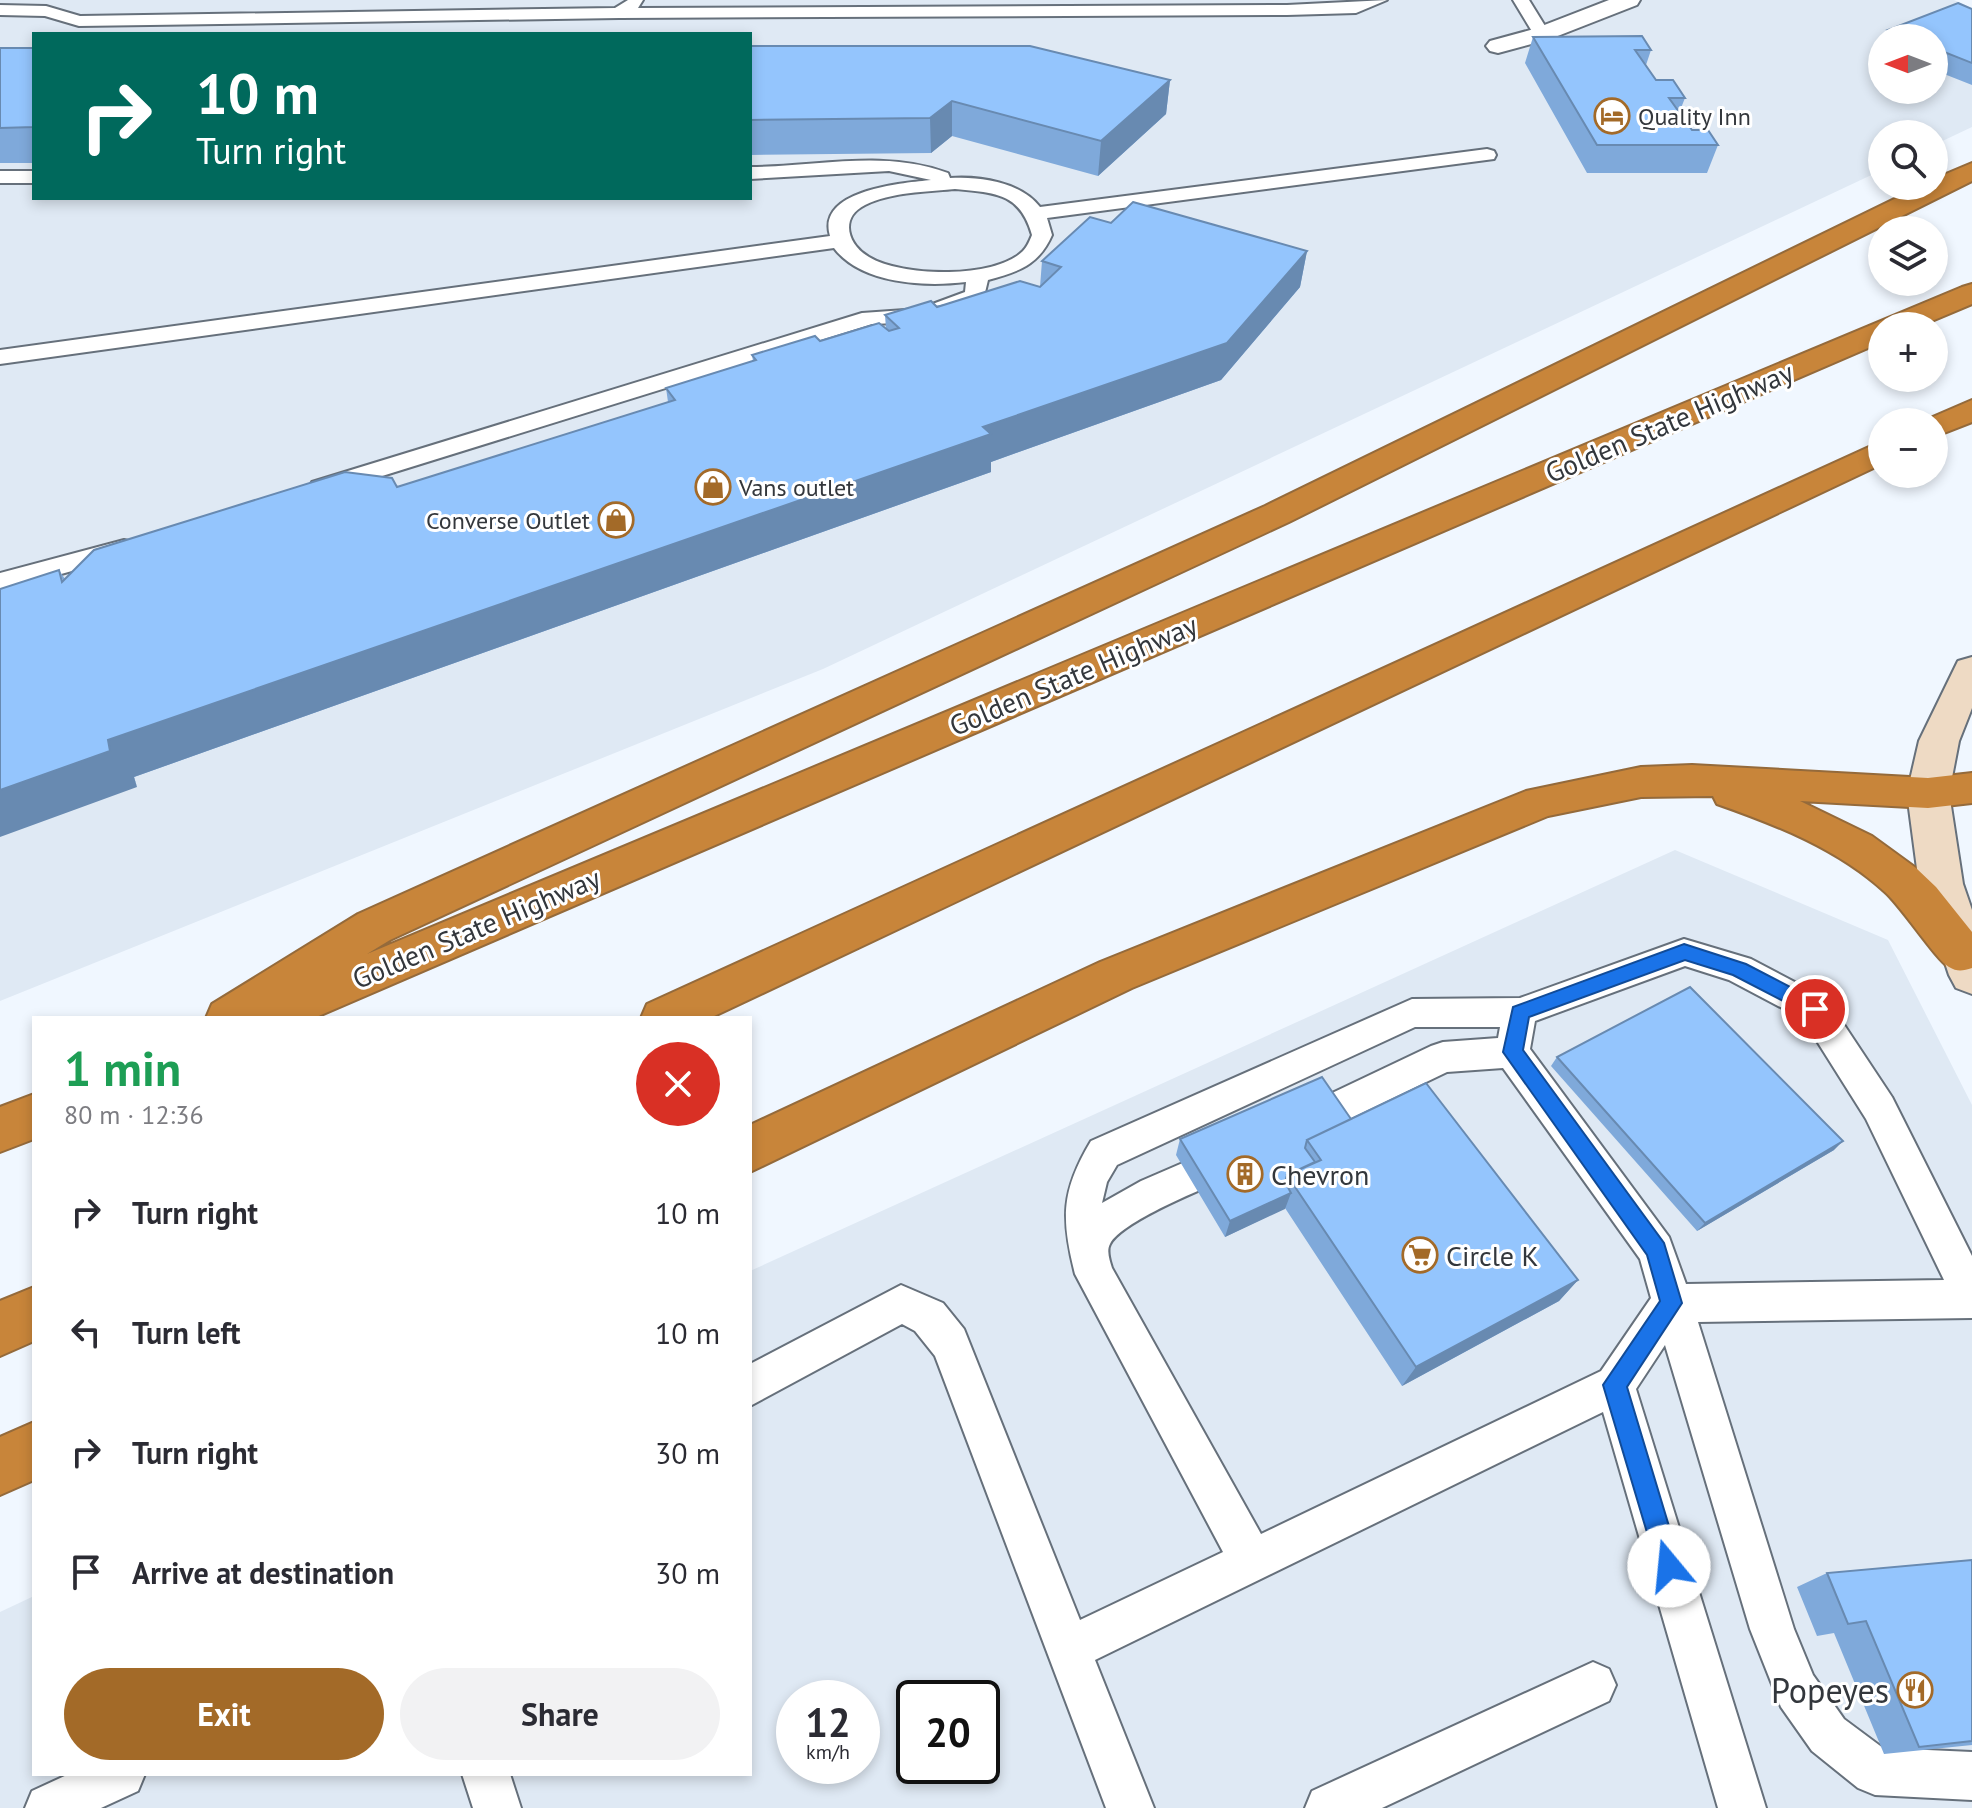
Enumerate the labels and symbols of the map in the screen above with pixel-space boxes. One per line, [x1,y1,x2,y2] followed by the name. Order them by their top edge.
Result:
[1868,24,1948,104] north arrow
[1593,97,1631,135] hotel icon: Quality Inn
[1638,101,1751,132] place label: Quality Inn
[1539,353,1799,491] street label: Golden State Highway
[694,468,732,506] shop icon: Vans outlet
[738,472,854,503] place label: Vans outlet
[597,501,635,539] shop icon: Converse Outlet
[426,505,590,536] place label: Converse Outlet
[943,606,1203,744] street label: Golden State Highway
[346,859,606,997] street label: Golden State Highway
[1781,975,1849,1043] pin
[1226,1155,1264,1193] building icon: Chevron
[1271,1156,1369,1193] place label: Chevron
[1401,1236,1439,1274] supermarket icon: Circle K
[1446,1237,1539,1274] place label: Circle K
[1627,1524,1711,1608] position arrow
[1771,1668,1889,1712] place label: Popeyes
[1896,1671,1934,1709] restaurant icon: Popeyes
[896,1680,1000,1784] speed limit sign: 20

